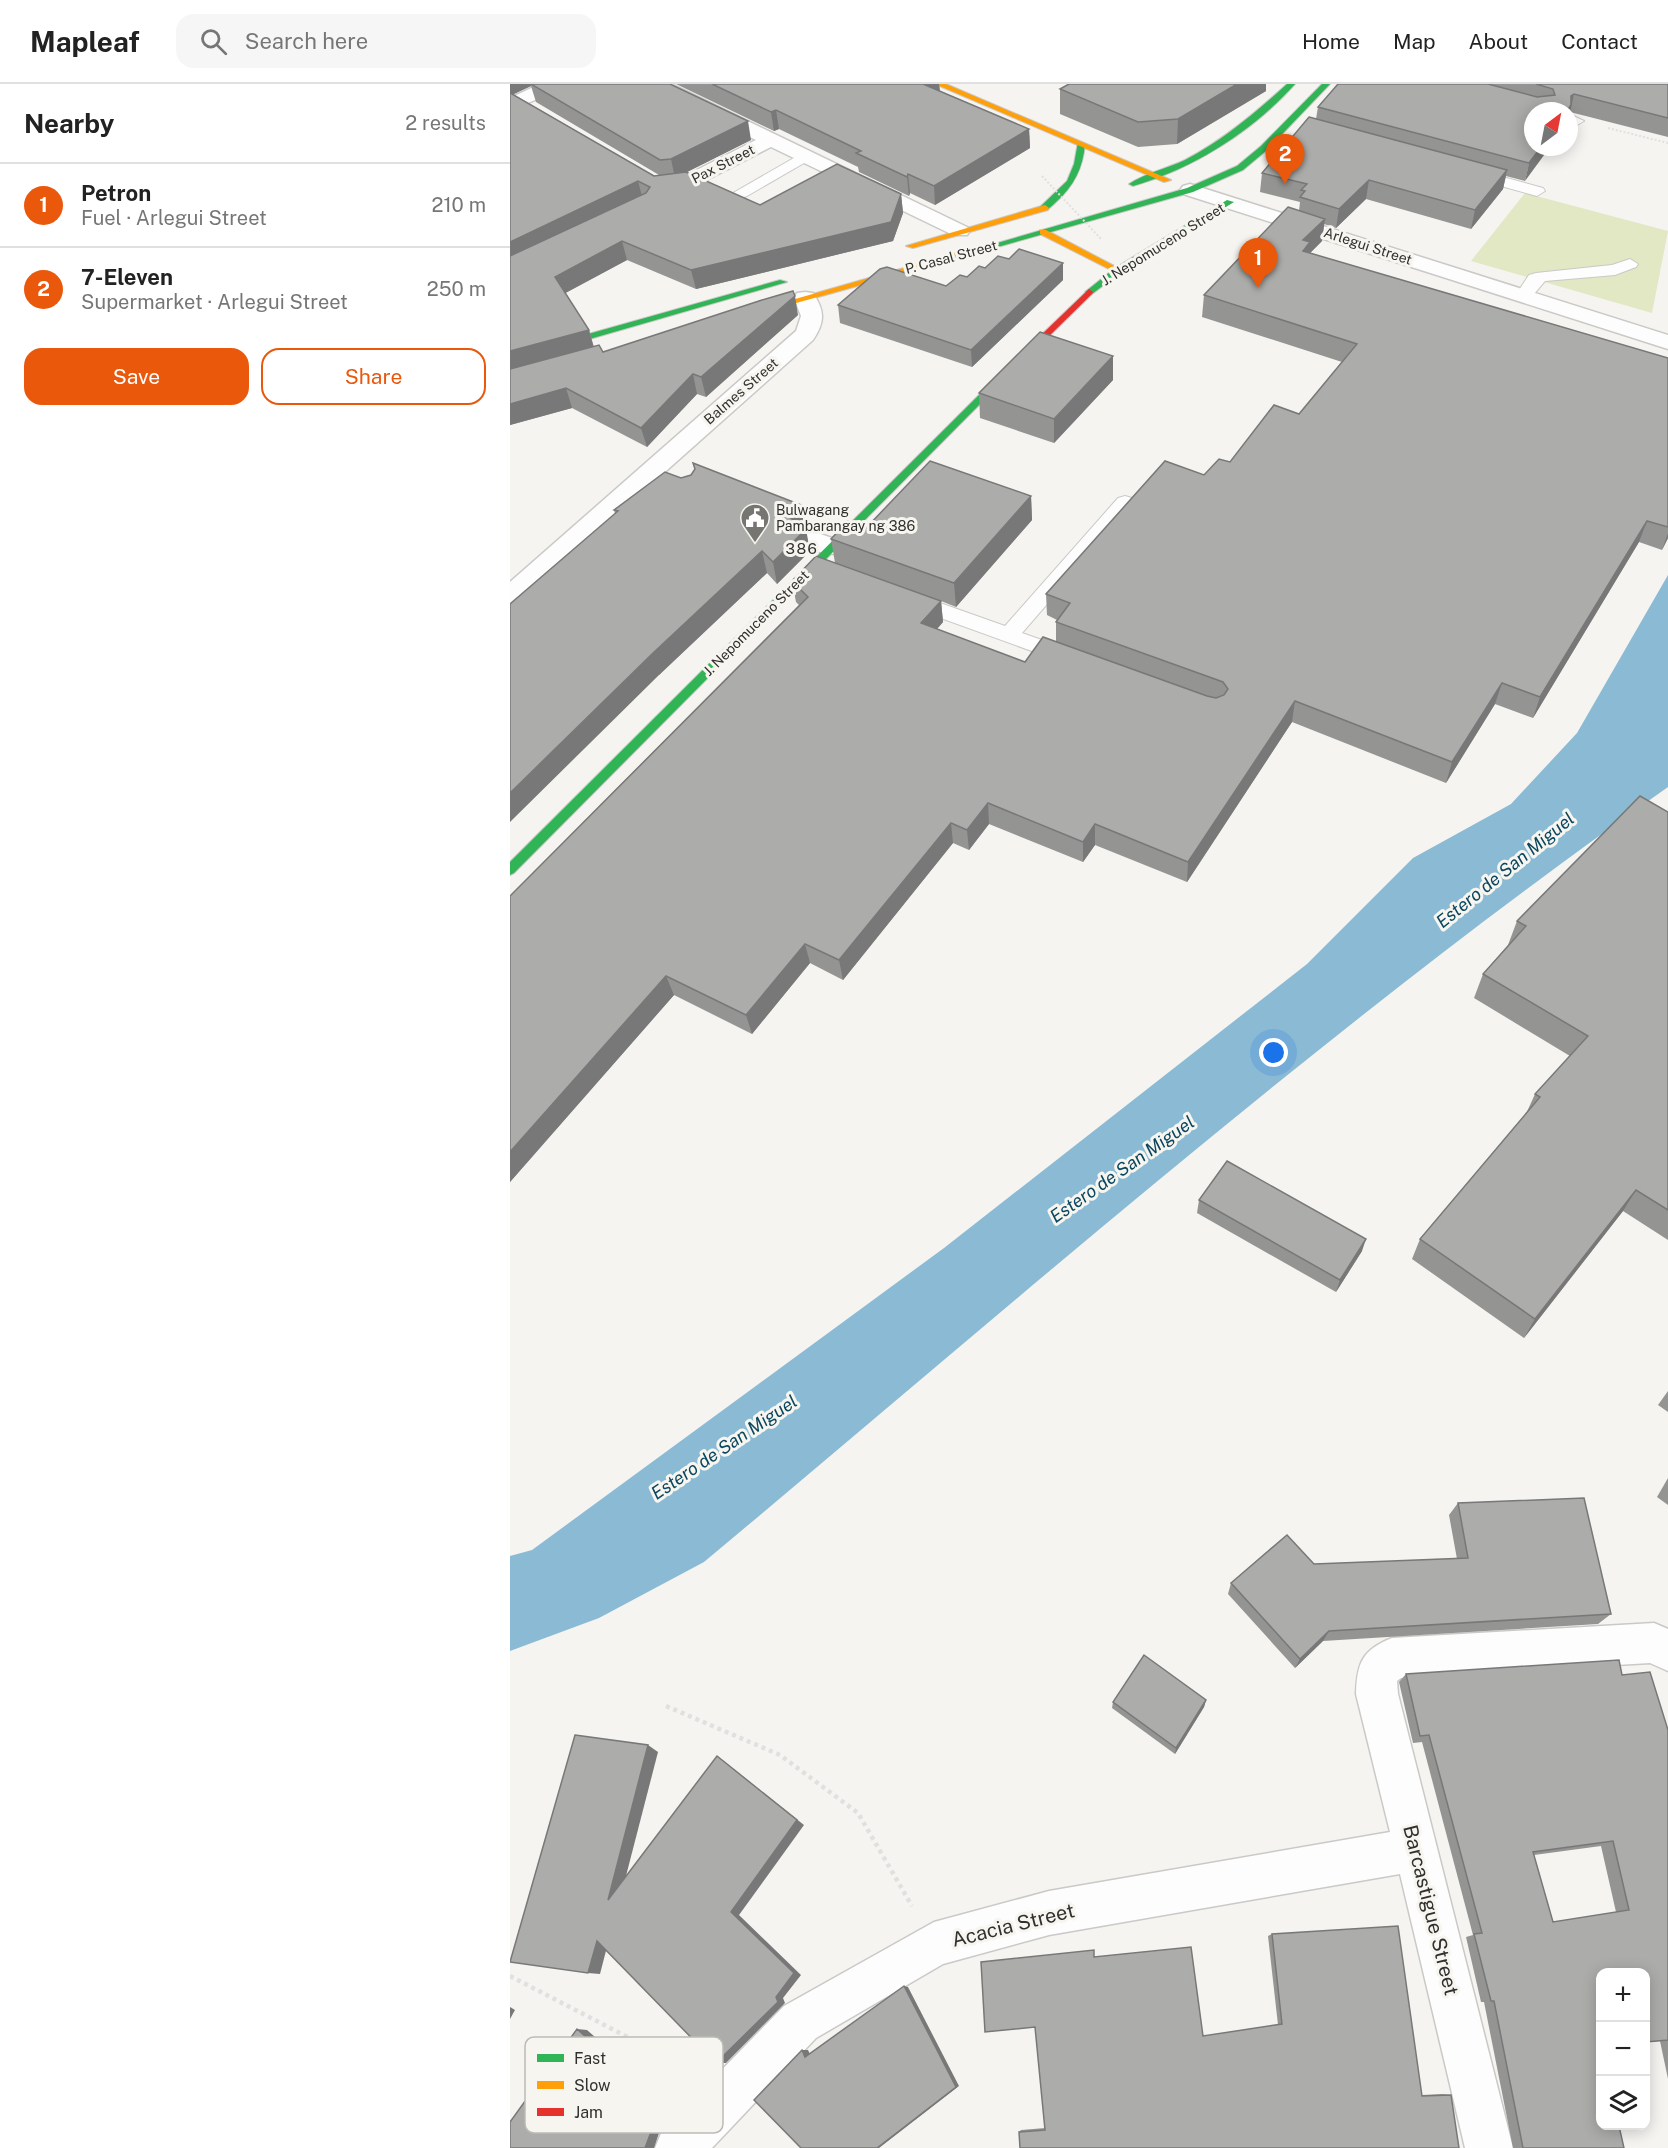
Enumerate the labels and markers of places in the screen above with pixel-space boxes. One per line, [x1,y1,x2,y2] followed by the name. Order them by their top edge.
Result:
[1266,135,1304,184] pin: 2
[1238,238,1278,288] pin: 1
[739,502,771,544] public building icon: Bulwagang Pambarangay ng 386
[776,502,915,534] place label: Bulwagang Pambarangay ng 386

